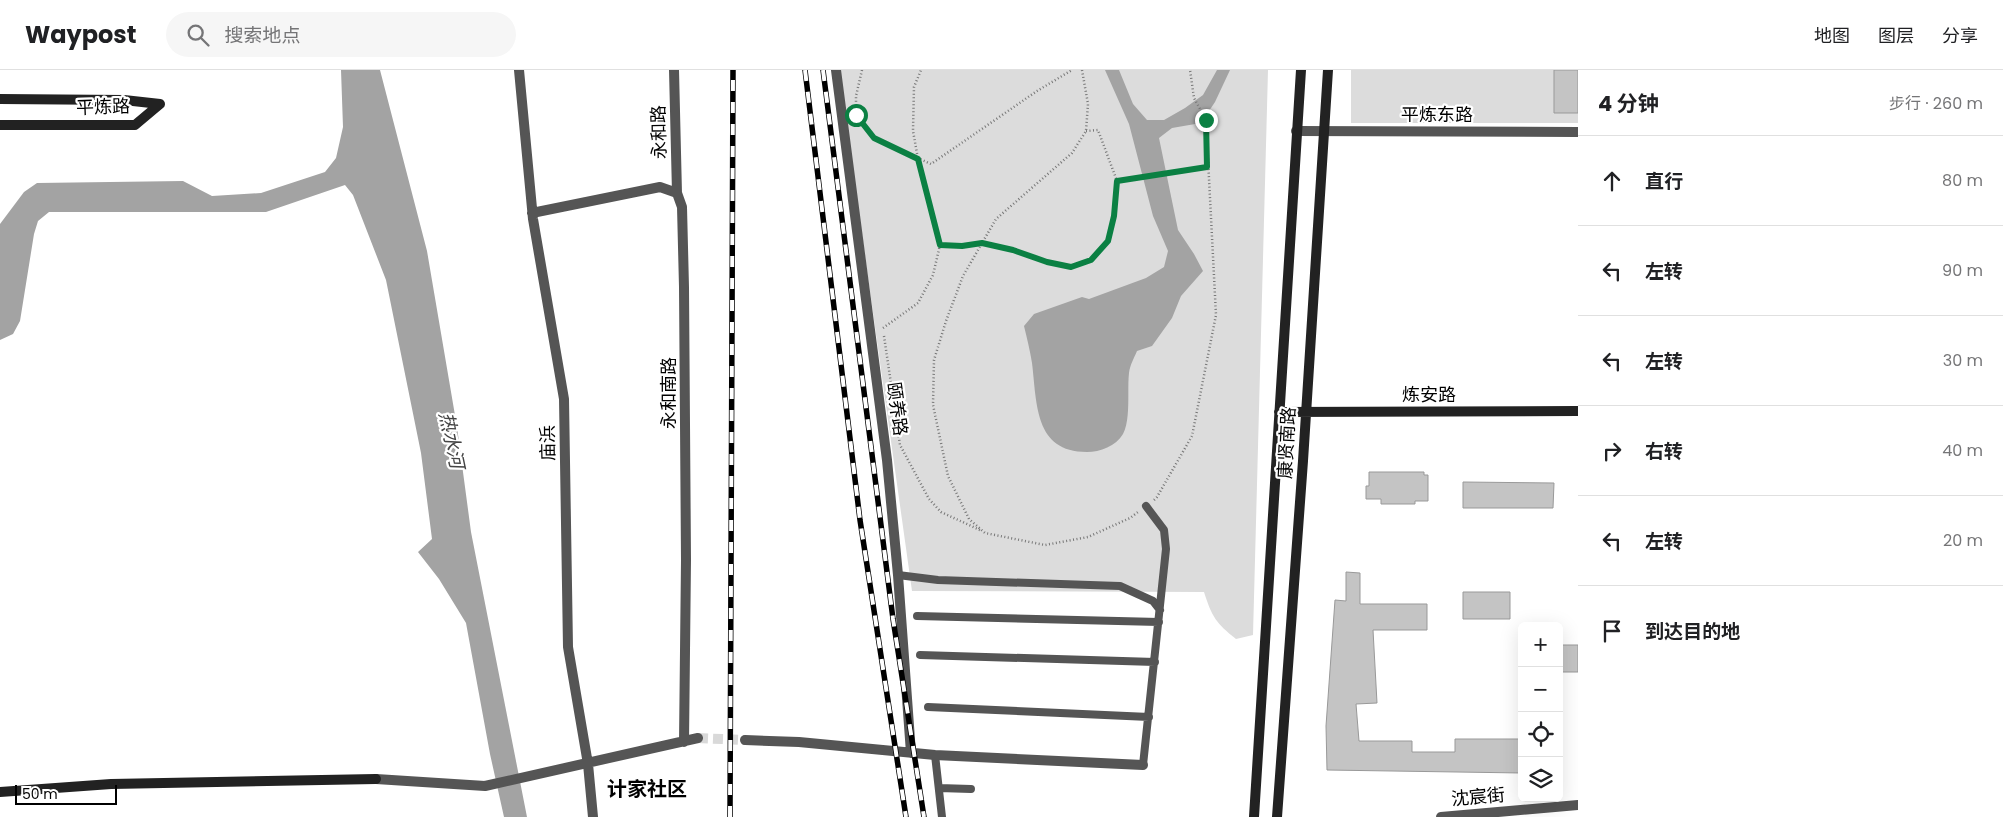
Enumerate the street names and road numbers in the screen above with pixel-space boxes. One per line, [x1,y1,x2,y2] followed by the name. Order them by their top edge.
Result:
[76,93,130,120] street label: 平炼路
[1401,102,1473,127] street label: 平炼东路
[646,105,671,159] street label: 永和路
[656,357,681,429] street label: 永和南路
[881,380,914,437] street label: 颐养路
[1402,382,1456,407] street label: 炼安路
[1272,406,1301,480] street label: 康贤南路
[535,425,560,461] street label: 庙浜
[1450,782,1506,811] street label: 沈宸街

